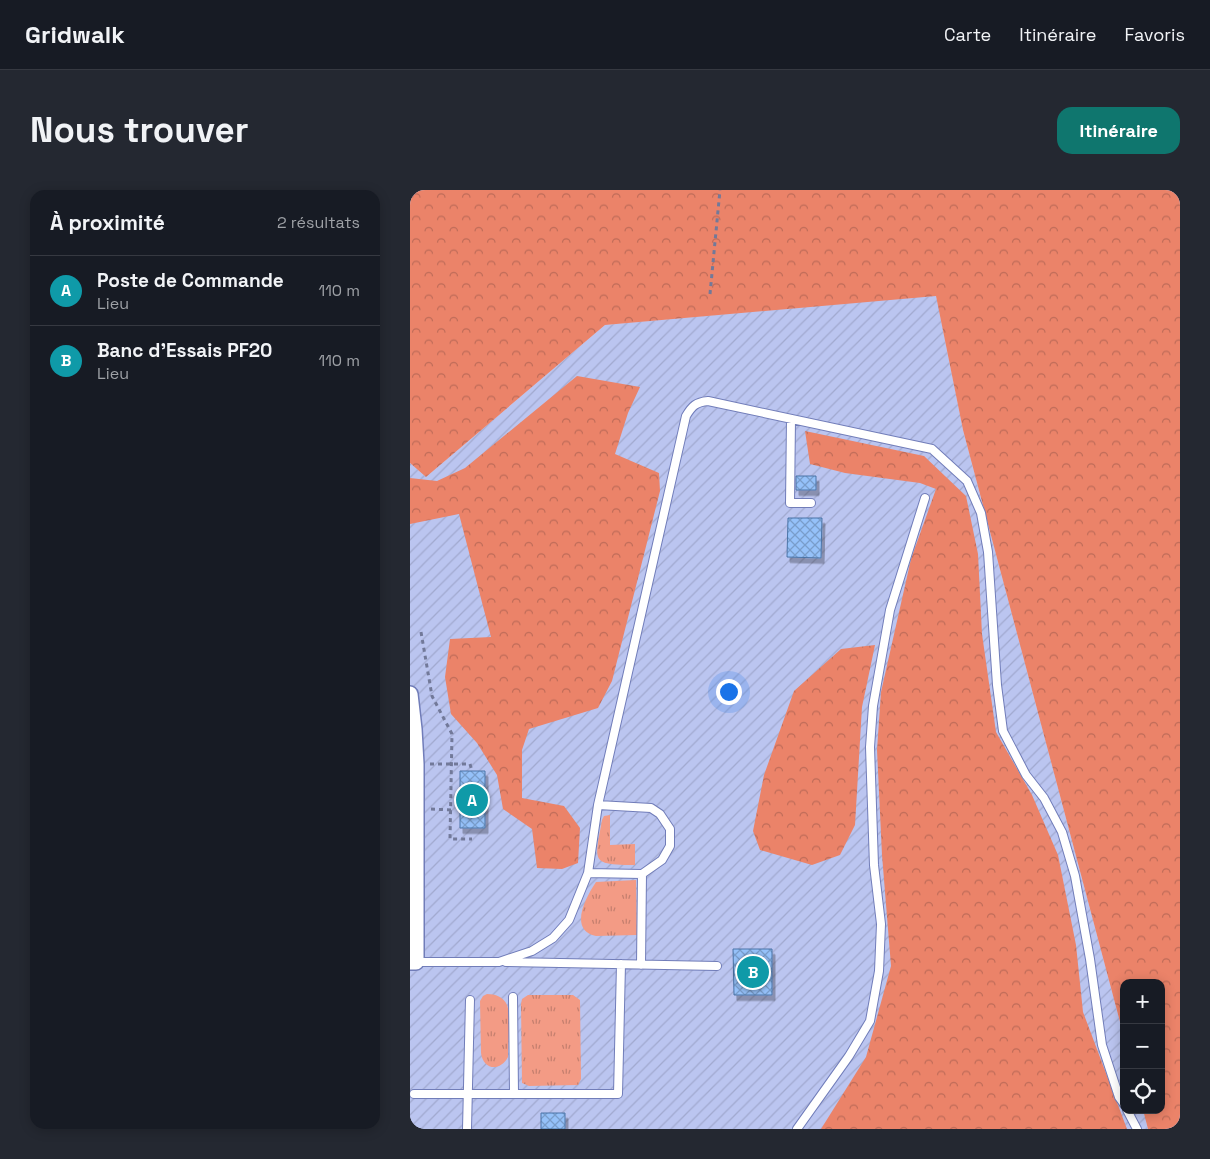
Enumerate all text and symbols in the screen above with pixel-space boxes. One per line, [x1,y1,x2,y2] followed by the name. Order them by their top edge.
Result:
[25,19,125,50] text: Gridwalk
[944,23,991,46] text: Carte
[1019,23,1096,46] text: Itinéraire
[1124,23,1185,46] text: Favoris
[1057,107,1180,154] button: Itinéraire
[30,108,249,152] text: Nous trouver
[50,209,165,236] text: À proximité
[277,212,360,233] text: 2 résultats
[97,268,284,293] text: Poste de Commande
[61,280,71,301] text: A
[318,280,360,301] text: 110 m
[97,293,129,314] text: Lieu
[97,338,272,363] text: Banc d'Essais PF20
[61,350,71,371] text: B
[318,350,360,371] text: 110 m
[97,363,129,384] text: Lieu
[716,679,742,705] your location
[456,781,488,819] pin: A
[737,953,769,991] pin: B
[1120,979,1165,1114] map controls
[1120,979,1165,1024] button: +
[1120,1024,1165,1069] button: −
[1120,1069,1165,1114] button: locate

